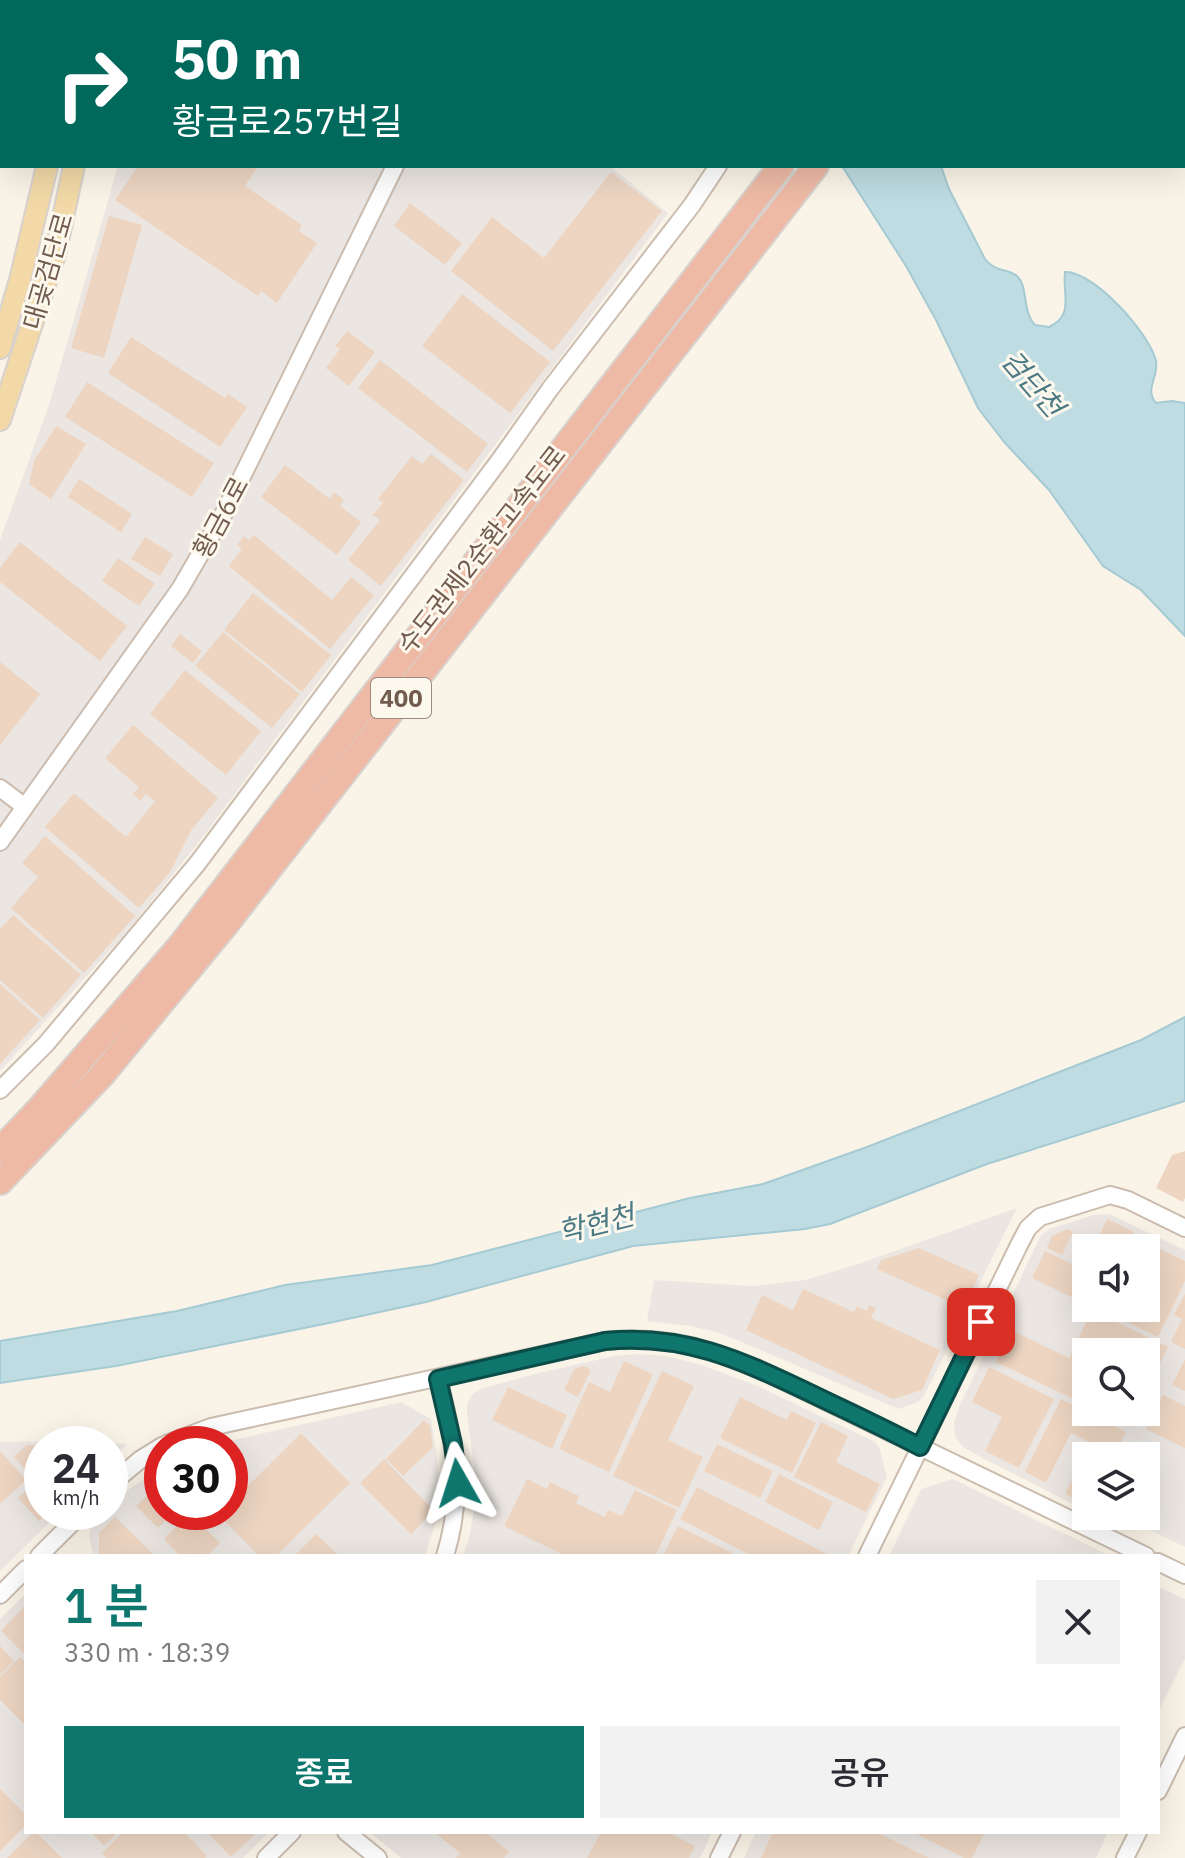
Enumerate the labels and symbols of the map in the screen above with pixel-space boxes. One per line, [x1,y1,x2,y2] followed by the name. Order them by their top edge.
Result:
[14,209,80,333] street label: 대곶검단로
[994,342,1074,427] water label: 검단천
[389,438,573,660] street label: 수도권제2순환고속도로
[184,470,256,564] street label: 황금6로
[371,678,431,718] road number: 400
[554,1195,641,1250] water label: 학현천
[947,1288,1015,1356] pin
[144,1426,248,1530] speed limit sign: 30
[416,1441,500,1525] position arrow

